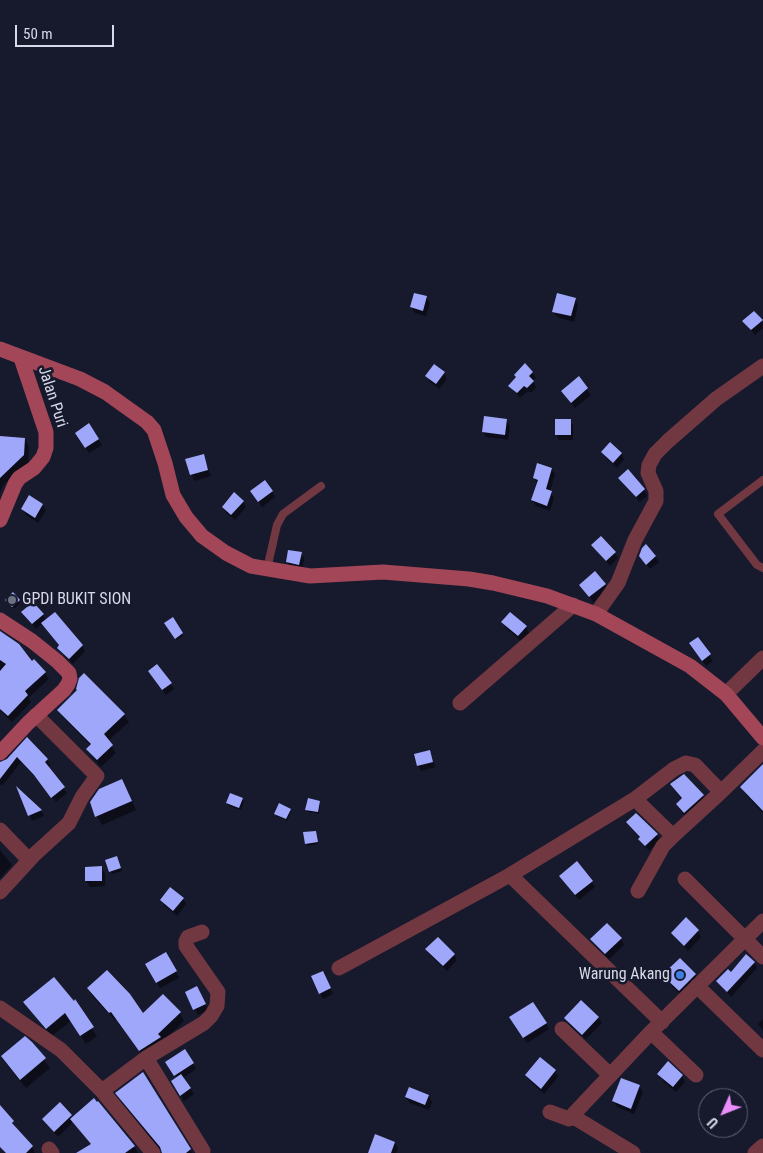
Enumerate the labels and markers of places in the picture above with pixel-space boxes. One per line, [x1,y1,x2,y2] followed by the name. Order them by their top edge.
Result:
[22,590,131,610] place label: GPDI BUKIT SION
[6,594,18,606] marker: GPDI BUKIT SION
[579,965,670,985] place label: Warung Akang
[674,969,686,981] marker: Warung Akang

